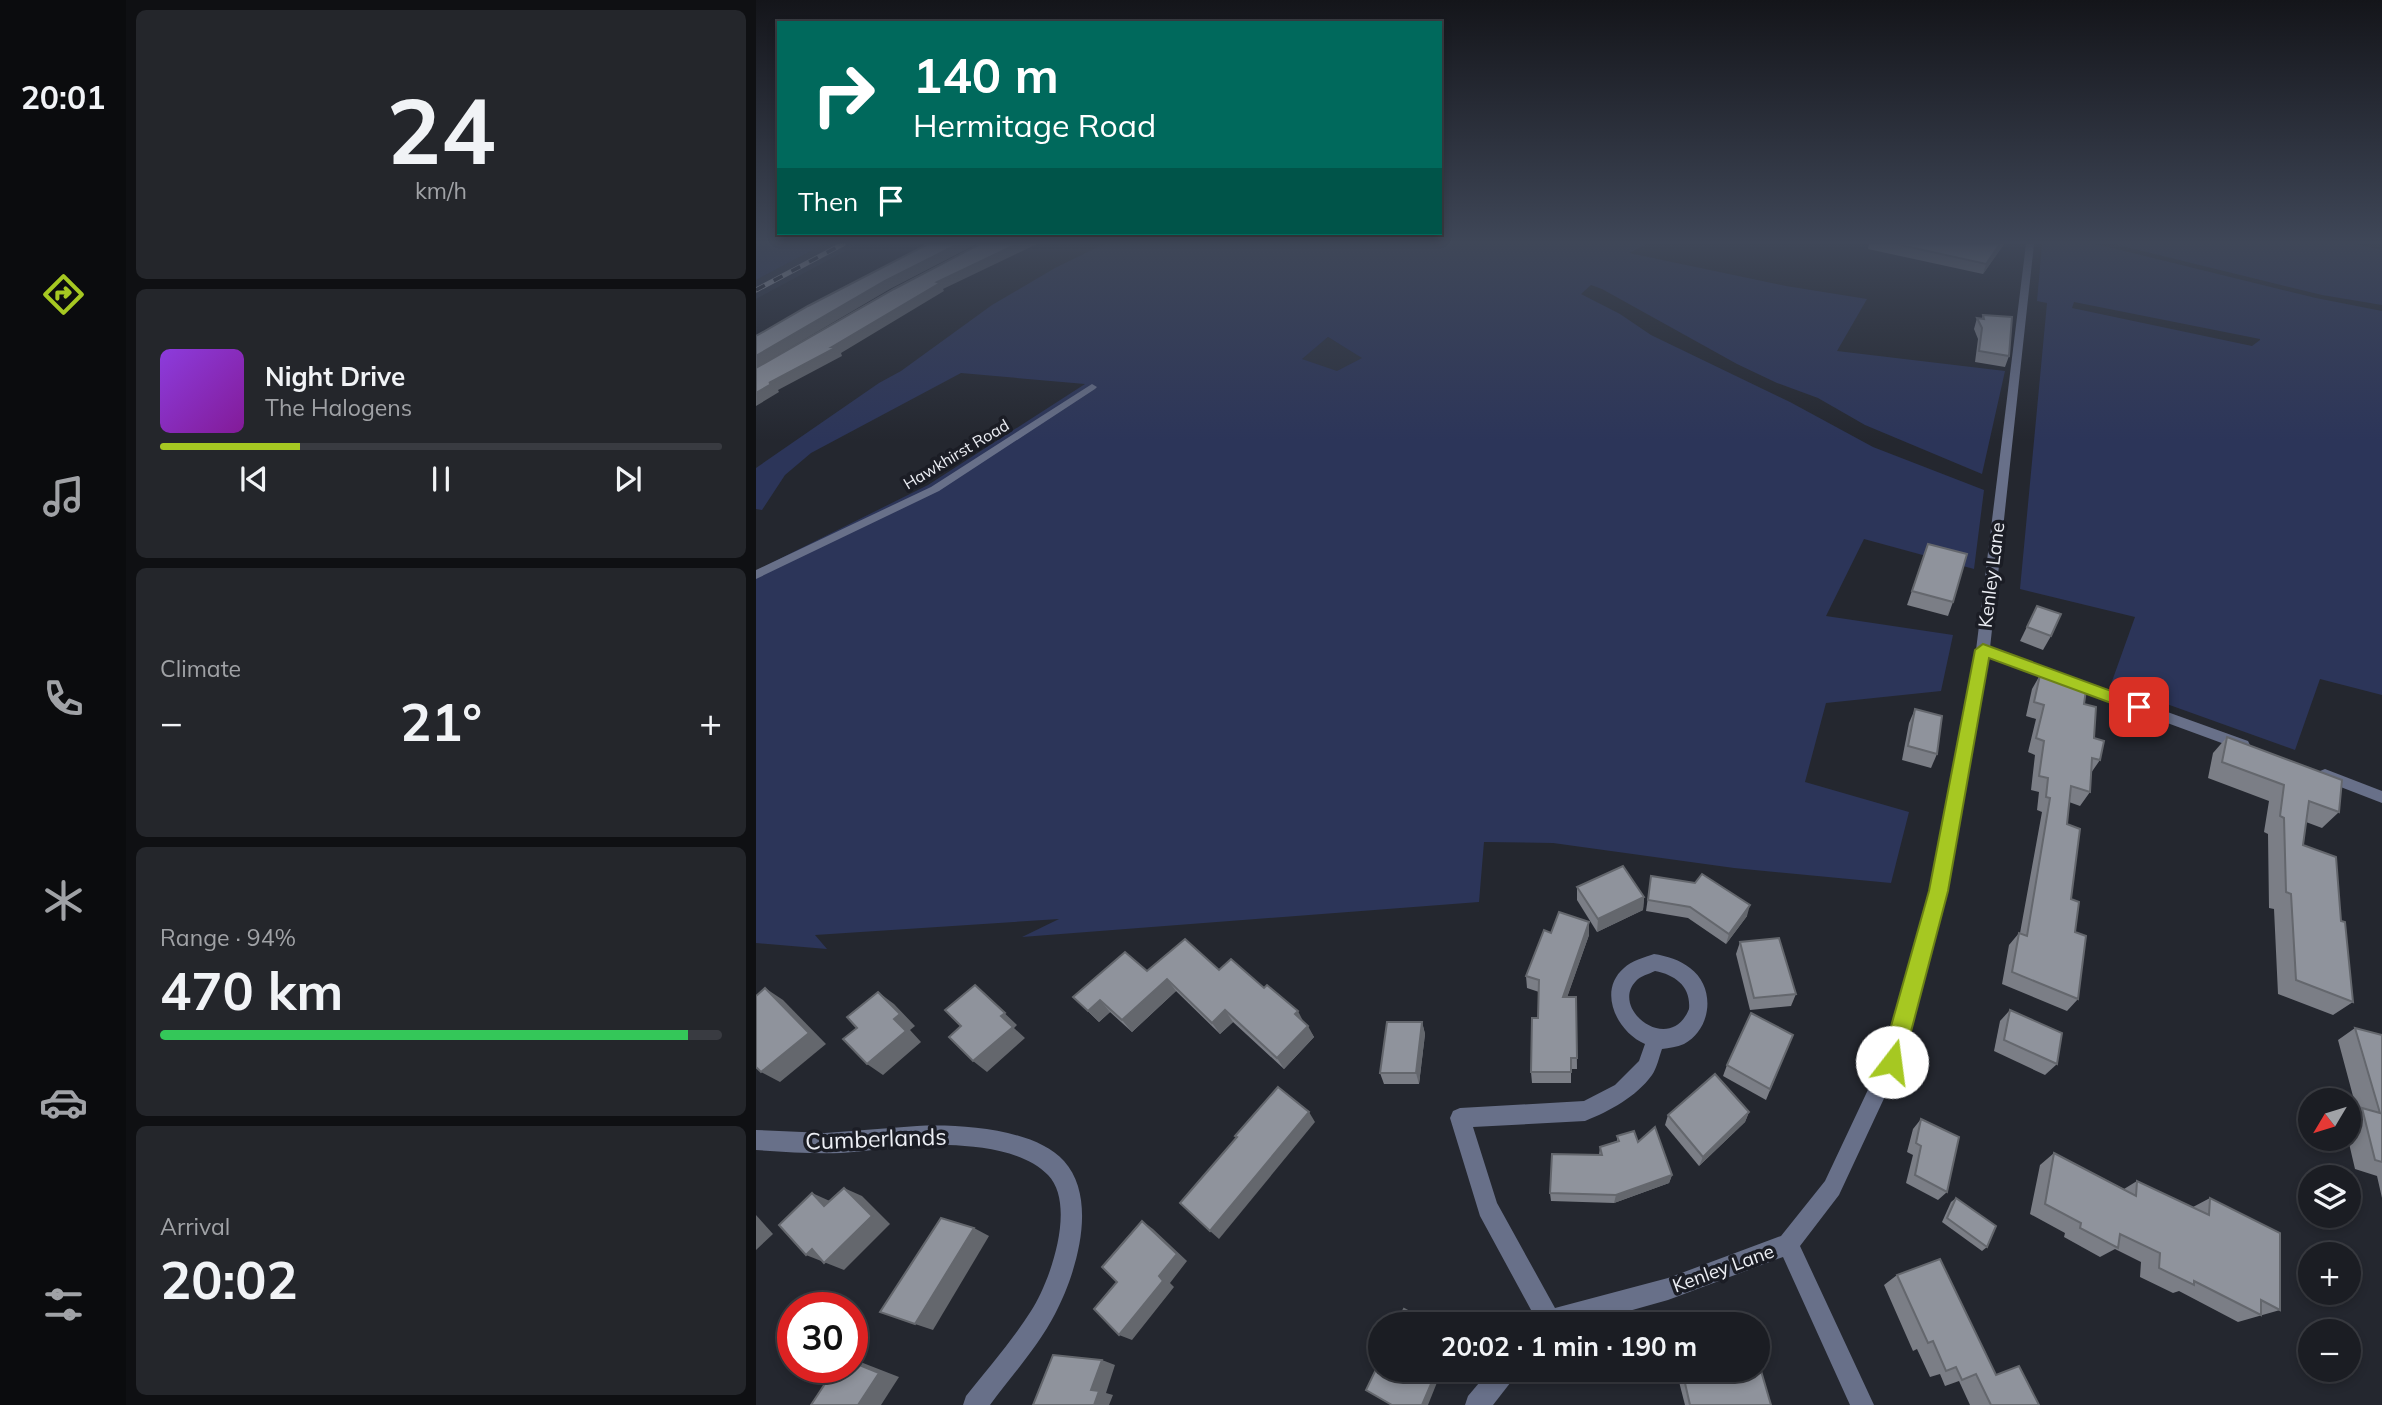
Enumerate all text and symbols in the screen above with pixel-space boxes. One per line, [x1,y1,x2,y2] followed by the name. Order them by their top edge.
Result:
[913,44,1059,105] text: 140 m
[798,49,889,140] icon: right
[386,73,496,187] text: 24
[21,77,105,117] text: 20:01
[913,105,1156,145] text: Hermitage Road
[415,176,467,205] text: km/h
[872,182,910,220] icon: arrive
[798,185,858,218] text: Then
[39,270,88,319] icon: directions
[265,360,405,393] text: Night Drive
[265,393,412,422] text: The Halogens
[900,415,1012,493] street label: Hawkhirst Road
[235,460,273,498] icon: previous
[422,460,460,498] icon: pause
[609,460,647,498] icon: next
[39,472,88,521] icon: music
[1973,521,2009,629] street label: Kenley Lane
[160,654,241,683] text: Climate
[39,674,88,723] icon: phone
[2109,677,2169,737] pin
[2120,688,2158,726] icon: arrive
[400,689,482,754] text: 21°
[160,698,183,746] text: −
[699,698,722,746] text: +
[39,876,88,925] icon: climate
[160,923,296,952] text: Range · 94%
[160,958,343,1023] text: 470 km
[1855,1025,1929,1099] position arrow
[39,1078,88,1127] icon: car
[2298,1088,2361,1152] north arrow
[2298,1088,2361,1382] map controls
[805,1122,947,1155] street label: Cumberlands
[2298,1165,2361,1228] button: layers
[160,1212,230,1241] text: Arrival
[1669,1239,1777,1297] street label: Kenley Lane
[2298,1242,2361,1305] button: +
[160,1247,298,1312] text: 20:02
[39,1280,88,1329] icon: filters
[777,1292,868,1383] speed limit sign: 30
[2298,1319,2361,1382] button: −
[1441,1330,1697,1363] text: 20:02 · 1 min · 190 m

